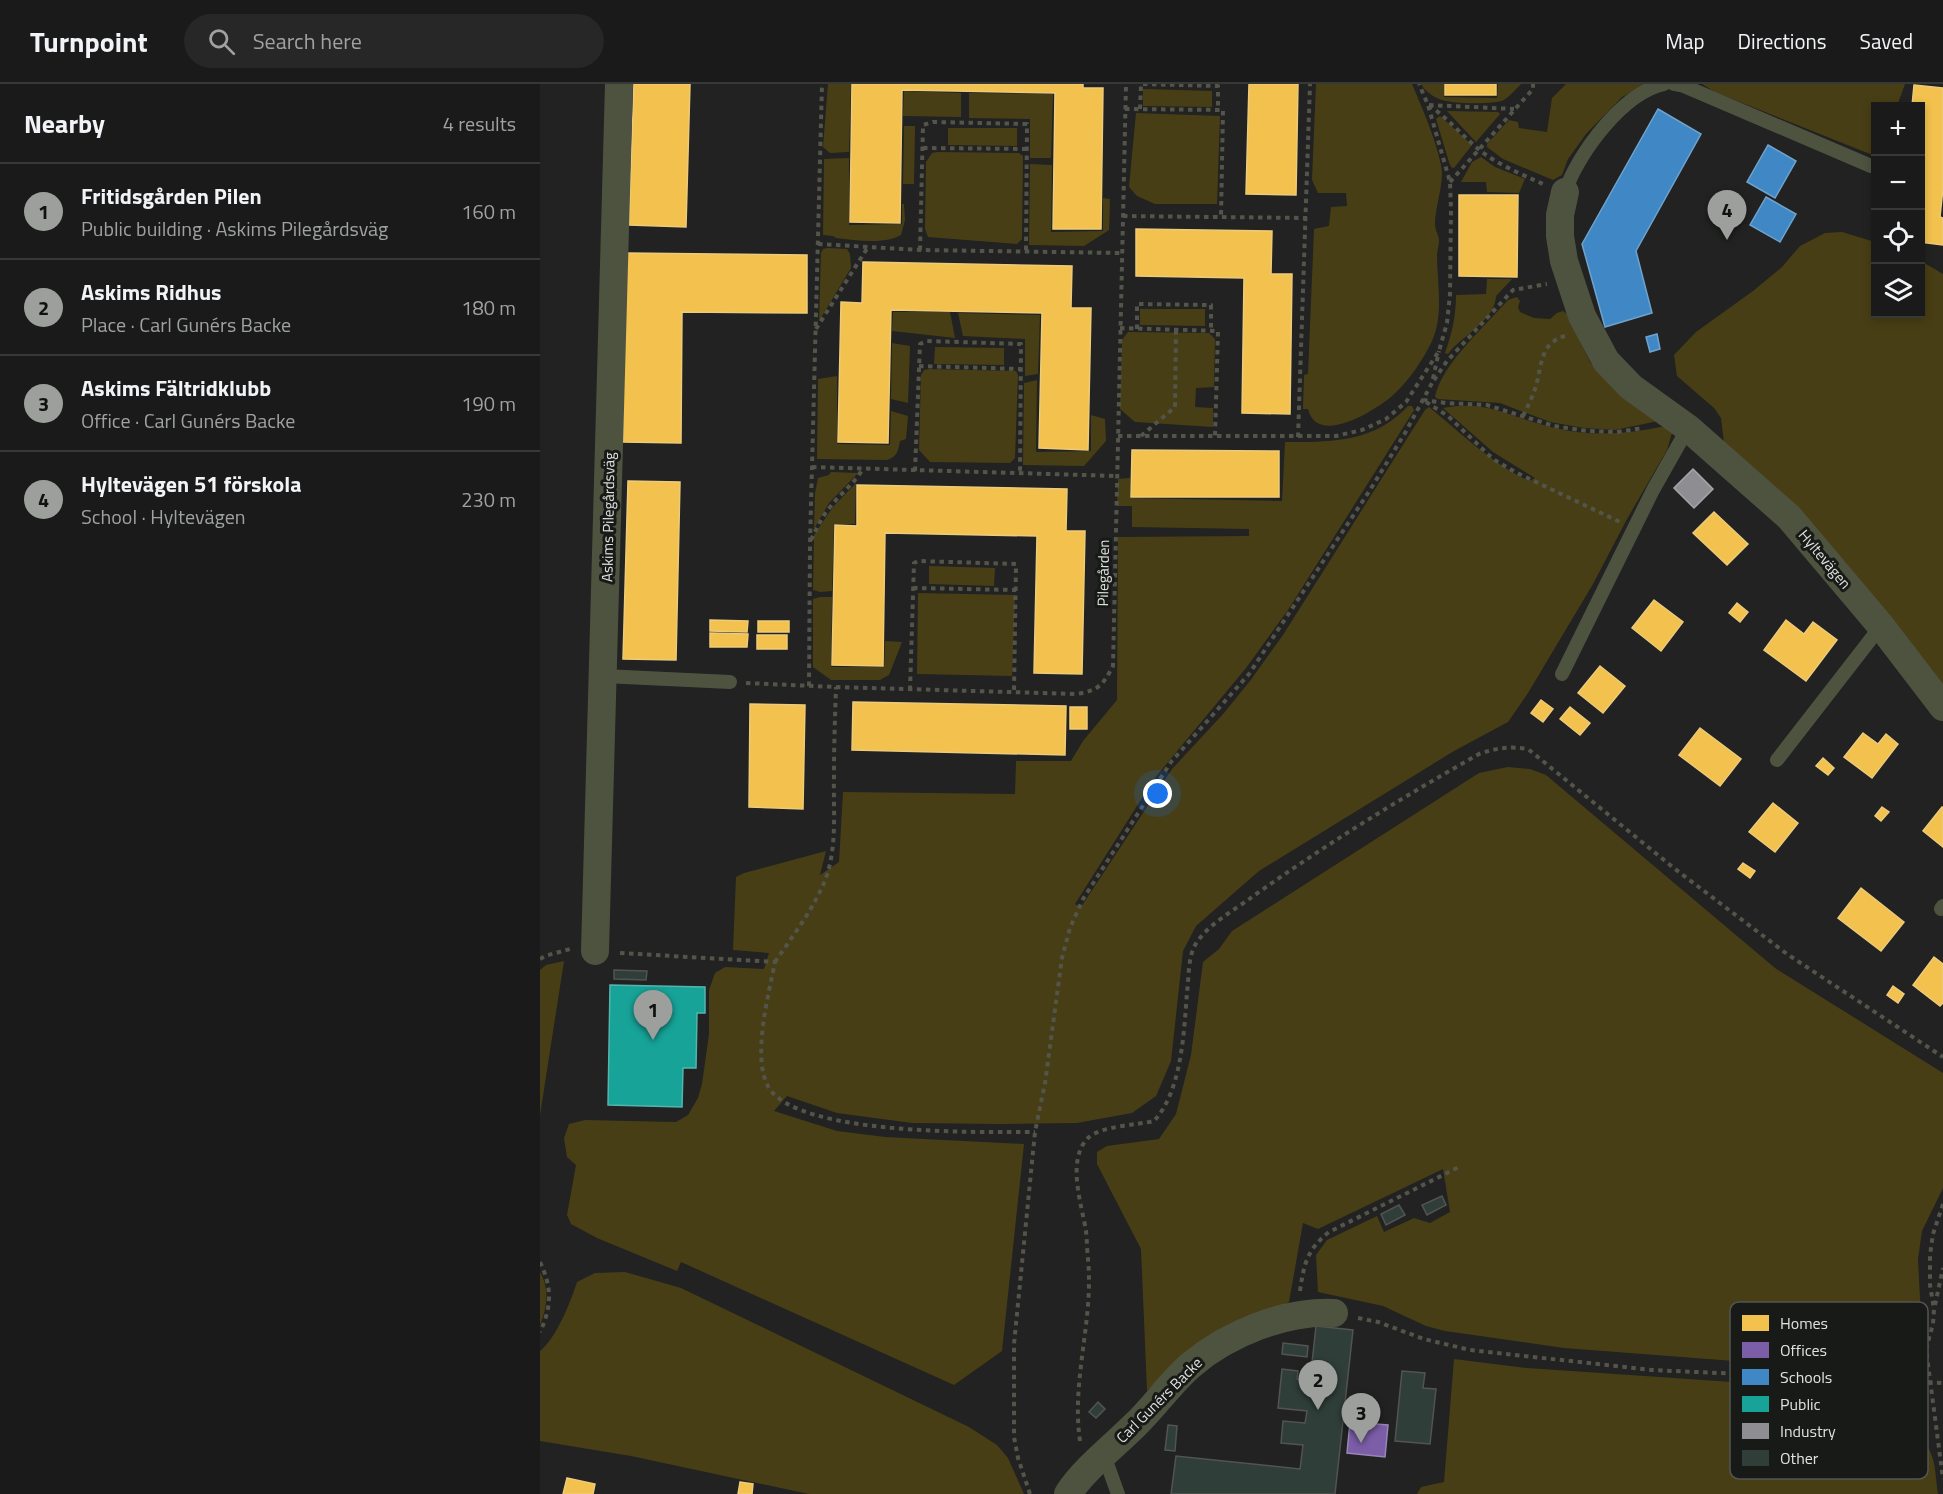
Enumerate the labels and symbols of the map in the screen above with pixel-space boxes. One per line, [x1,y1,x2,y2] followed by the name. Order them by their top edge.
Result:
[1708,190,1746,240] pin: 4
[595,452,621,582] street label: Askims Pilegårdsväg
[1793,524,1857,594] street label: Hyltevägen
[1091,539,1115,607] street label: Pilegården
[1143,779,1172,808] your location
[634,990,672,1040] pin: 1
[1730,1302,1928,1479] legend
[1780,1311,1828,1335] text: Homes
[1780,1338,1827,1362] text: Offices
[1111,1352,1207,1448] street label: Carl Gunérs Backe
[1298,1360,1338,1410] pin: 2
[1780,1365,1832,1389] text: Schools
[1780,1392,1821,1416] text: Public
[1342,1394,1380,1443] pin: 3
[1780,1419,1836,1443] text: Industry
[1780,1446,1819,1470] text: Other

